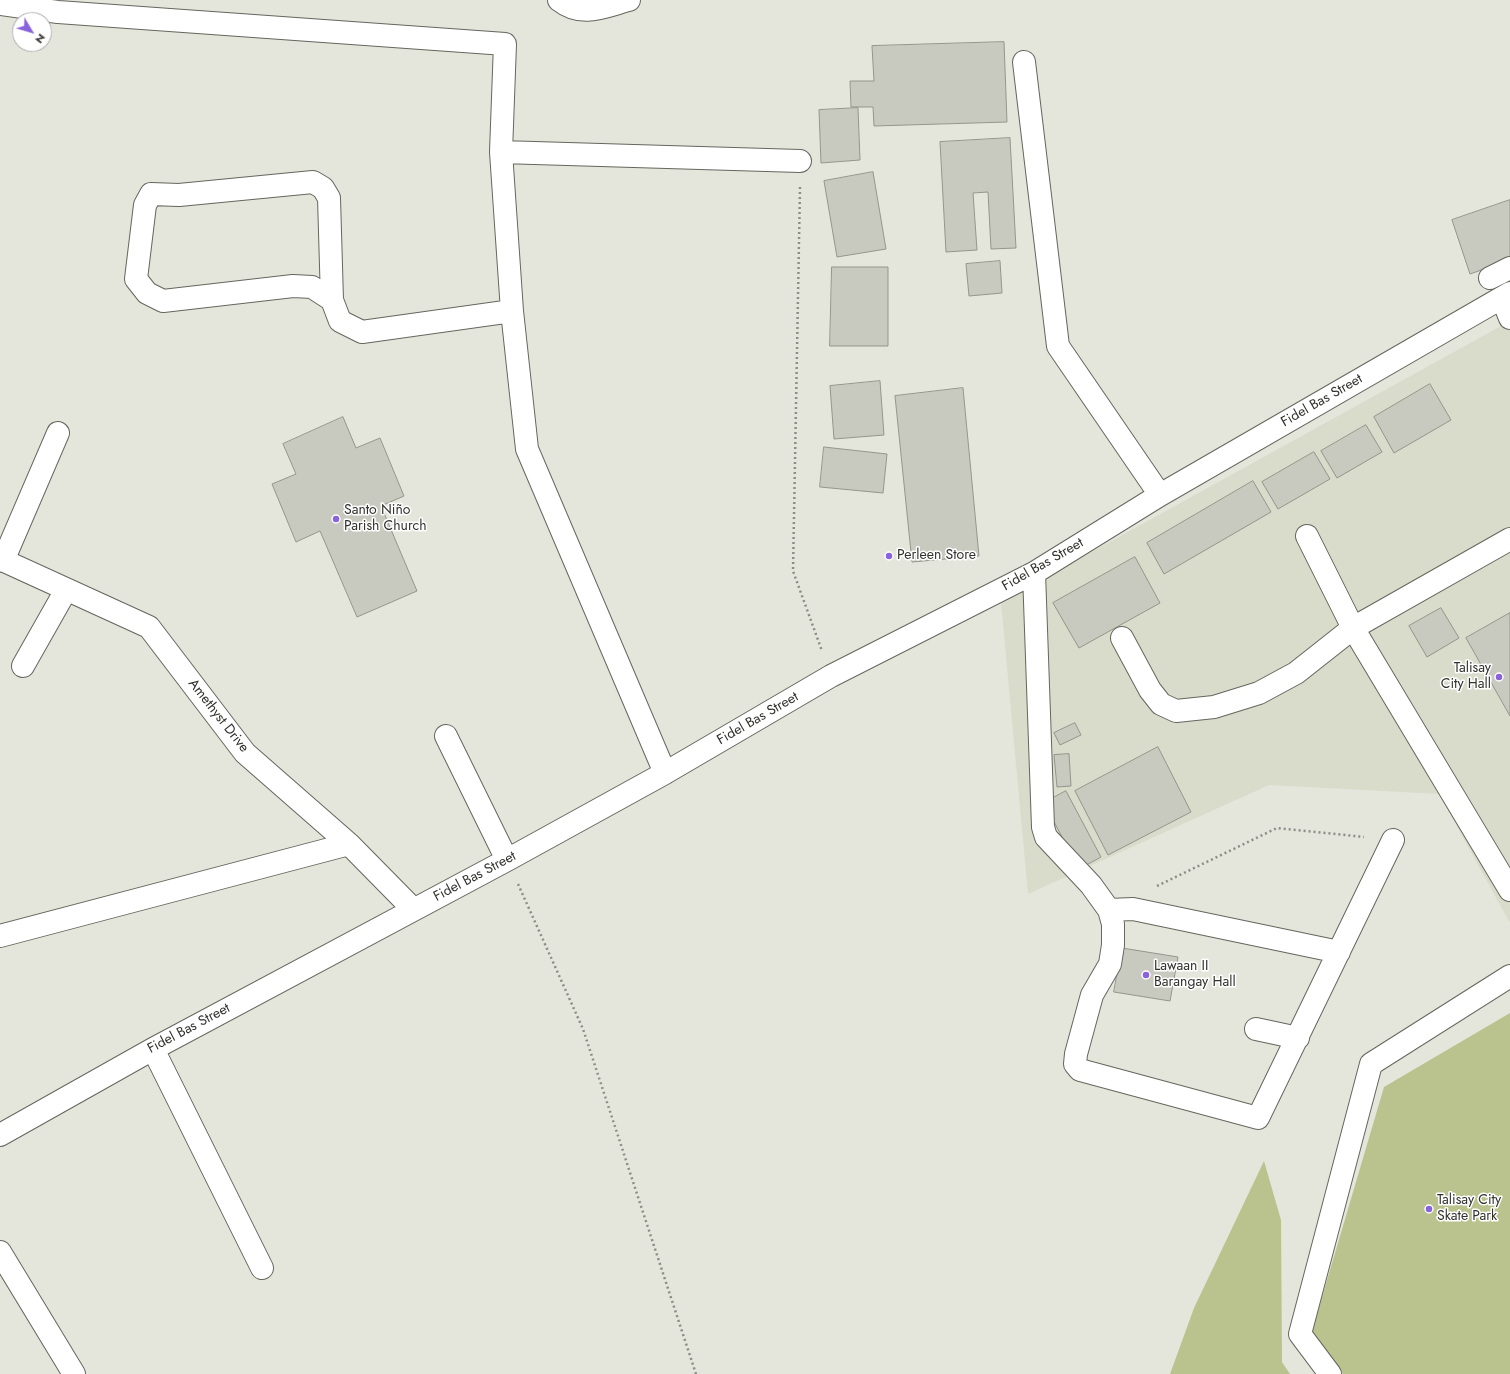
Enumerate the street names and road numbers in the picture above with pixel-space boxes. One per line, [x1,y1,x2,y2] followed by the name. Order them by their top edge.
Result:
[1278,371,1366,431] street label: Fidel Bas Street
[999,535,1087,595] street label: Fidel Bas Street
[184,676,252,756] street label: Amethyst Drive
[714,689,802,749] street label: Fidel Bas Street
[431,848,519,906] street label: Fidel Bas Street
[145,1000,233,1058] street label: Fidel Bas Street

